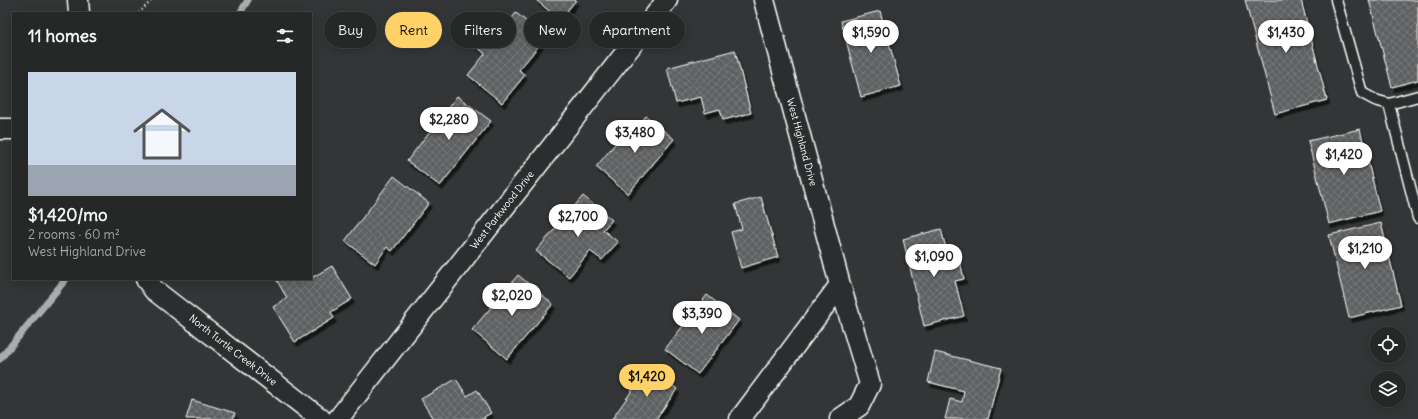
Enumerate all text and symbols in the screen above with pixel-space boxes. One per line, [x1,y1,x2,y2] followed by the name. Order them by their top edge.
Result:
[324,12,377,48] chip: Buy
[385,12,442,48] chip: Rent
[450,12,516,48] chip: Filters
[524,12,581,48] chip: New
[589,12,685,48] chip: Apartment
[838,20,904,54] pin: $1,590
[1253,20,1319,54] pin: $1,430
[852,24,890,41] text: $1,590
[1267,24,1305,41] text: $1,430
[28,25,97,47] text: 11 homes
[274,25,296,47] icon: filters
[784,96,820,188] street label: West Highland Drive
[126,98,198,170] icon: home
[416,107,482,141] pin: $2,280
[429,111,469,128] text: $2,280
[602,120,668,154] pin: $3,480
[615,124,655,141] text: $3,480
[1311,142,1377,176] pin: $1,420
[1325,146,1363,163] text: $1,420
[467,168,537,252] street label: West Parkwood Drive
[28,204,108,226] text: $1,420/mo
[545,204,611,238] pin: $2,700
[558,208,598,225] text: $2,700
[28,226,120,243] text: 2 rooms · 60 m²
[1332,236,1398,270] pin: $1,210
[1347,240,1383,257] text: $1,210
[28,243,146,260] text: West Highland Drive
[901,244,967,278] pin: $1,090
[914,248,954,265] text: $1,090
[479,283,545,317] pin: $2,020
[491,287,533,304] text: $2,020
[669,301,735,335] pin: $3,390
[682,305,722,322] text: $3,390
[186,312,280,388] street label: North Turtle Creek Drive
[1370,327,1406,407] map controls
[1370,327,1406,363] button: locate
[614,364,680,398] pin: $1,420
[628,368,666,385] text: $1,420
[1370,371,1406,407] button: layers

